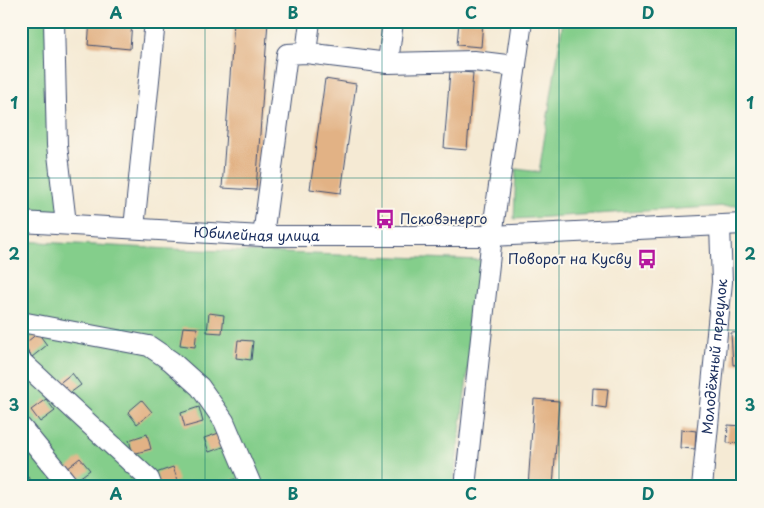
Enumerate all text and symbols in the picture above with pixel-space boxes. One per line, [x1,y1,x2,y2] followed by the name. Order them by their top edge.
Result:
[110,0,123,24] text: A
[288,0,299,24] text: B
[465,0,477,24] text: C
[642,0,654,24] text: D
[10,90,18,114] text: 1
[746,90,754,114] text: 1
[374,208,396,230] bus stop icon: Псковэнерго
[400,208,488,229] place label: Псковэнерго
[193,221,320,246] street label: Юбилейная улица
[8,241,20,265] text: 2
[744,241,756,265] text: 2
[508,248,632,269] place label: Поворот на Кусву
[636,248,658,270] bus stop icon: Поворот на Кусву
[696,277,732,435] street label: Молодёжный переулок
[9,392,19,416] text: 3
[745,392,755,416] text: 3
[110,481,123,505] text: A
[288,481,299,505] text: B
[465,481,477,505] text: C
[642,481,654,505] text: D

